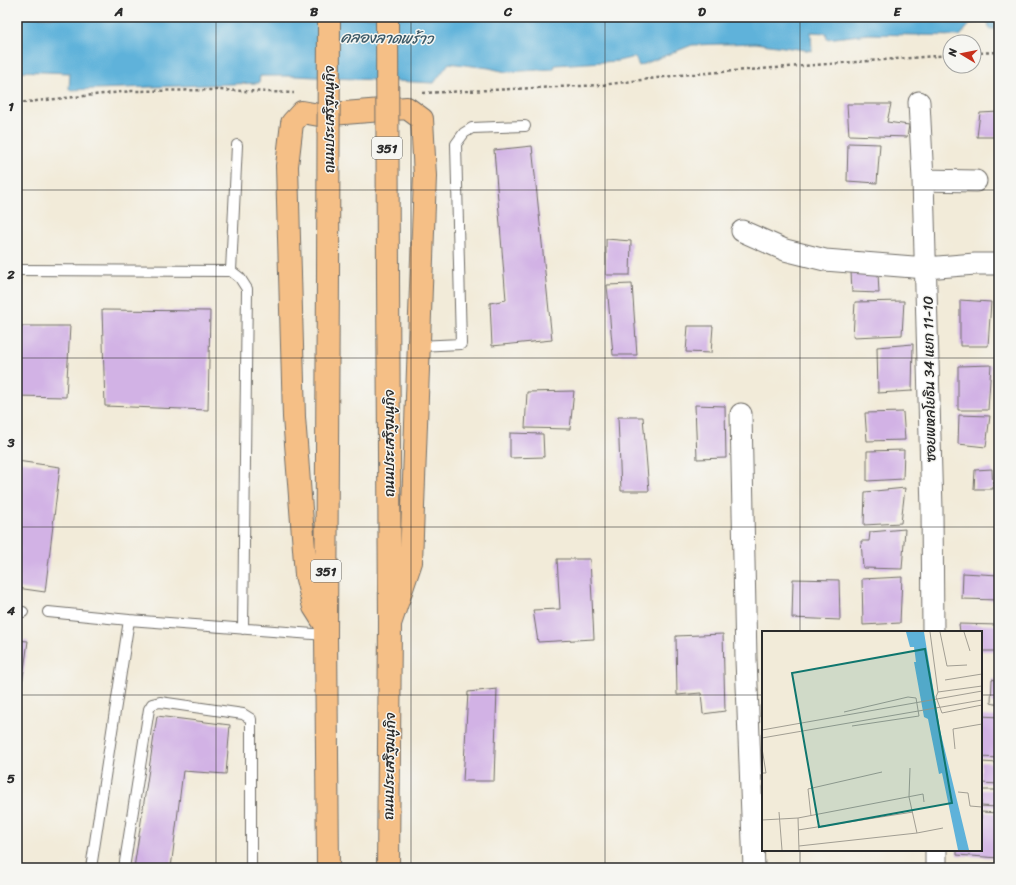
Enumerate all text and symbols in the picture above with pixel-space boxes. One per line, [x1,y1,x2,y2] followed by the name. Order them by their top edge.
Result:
[114,0,123,23] text: A
[310,0,319,23] text: B
[503,0,513,23] text: C
[698,0,706,23] text: D
[893,0,902,23] text: E
[341,24,435,52] water label: คลองลาดพร้าว
[942,34,982,74] north arrow
[942,47,963,59] text: N
[317,65,342,173] street label: ถนนประเสริฐมนูกิจ
[8,95,14,118] text: 1
[372,137,402,159] road number: 351
[6,263,15,286] text: 2
[916,296,943,462] street label: ซอยพหลโยธิน 34 แยก 11-10
[377,389,402,497] street label: ถนนประเสริฐมนูกิจ
[6,431,15,454] text: 3
[311,560,341,582] road number: 351
[6,599,16,622] text: 4
[762,631,982,851] inset map
[376,712,403,820] street label: ถนนประเสริฐมนูกิจ
[7,767,15,790] text: 5

